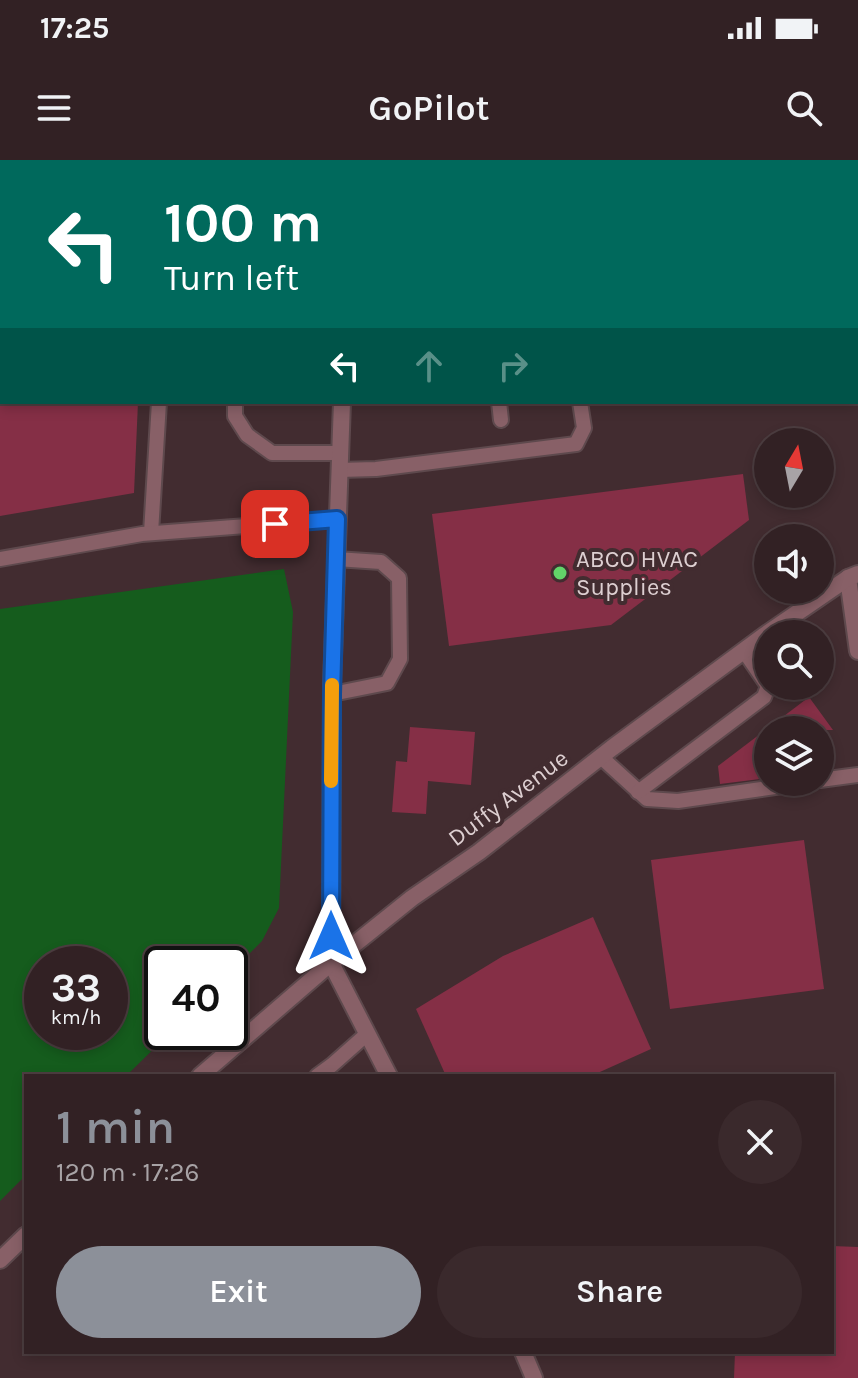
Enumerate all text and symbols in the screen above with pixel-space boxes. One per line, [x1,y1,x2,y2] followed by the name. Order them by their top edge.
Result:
[40,10,109,46] text: 17:25
[32,86,76,130] icon: menu
[782,86,826,130] icon: search
[368,87,490,129] text: GoPilot
[164,190,322,255] text: 100 m
[32,192,136,296] icon: left
[164,257,299,299] text: Turn left
[323,344,367,388] icon: left
[407,344,451,388] icon: ahead
[491,344,535,388] icon: right
[754,428,834,508] north arrow
[754,428,834,796] map controls
[241,490,309,558] pin
[253,502,297,546] icon: arrive
[754,524,834,604] button: sound
[576,545,698,601] place label: ABCO HVAC Supplies
[551,564,569,582] marker: ABCO HVAC Supplies
[754,620,834,700] button: search
[754,716,834,796] button: layers
[443,744,573,852] street label: Duffy Avenue
[289,894,373,978] position arrow
[144,946,248,1050] speed limit sign: 40
[51,964,101,1011] text: 33
[51,1006,101,1029] text: km/h
[56,1099,175,1155] text: 1 min
[718,1100,802,1184] button: close
[56,1157,199,1188] text: 120 m · 17:26
[56,1246,421,1338] button: Exit
[437,1246,802,1338] button: Share

